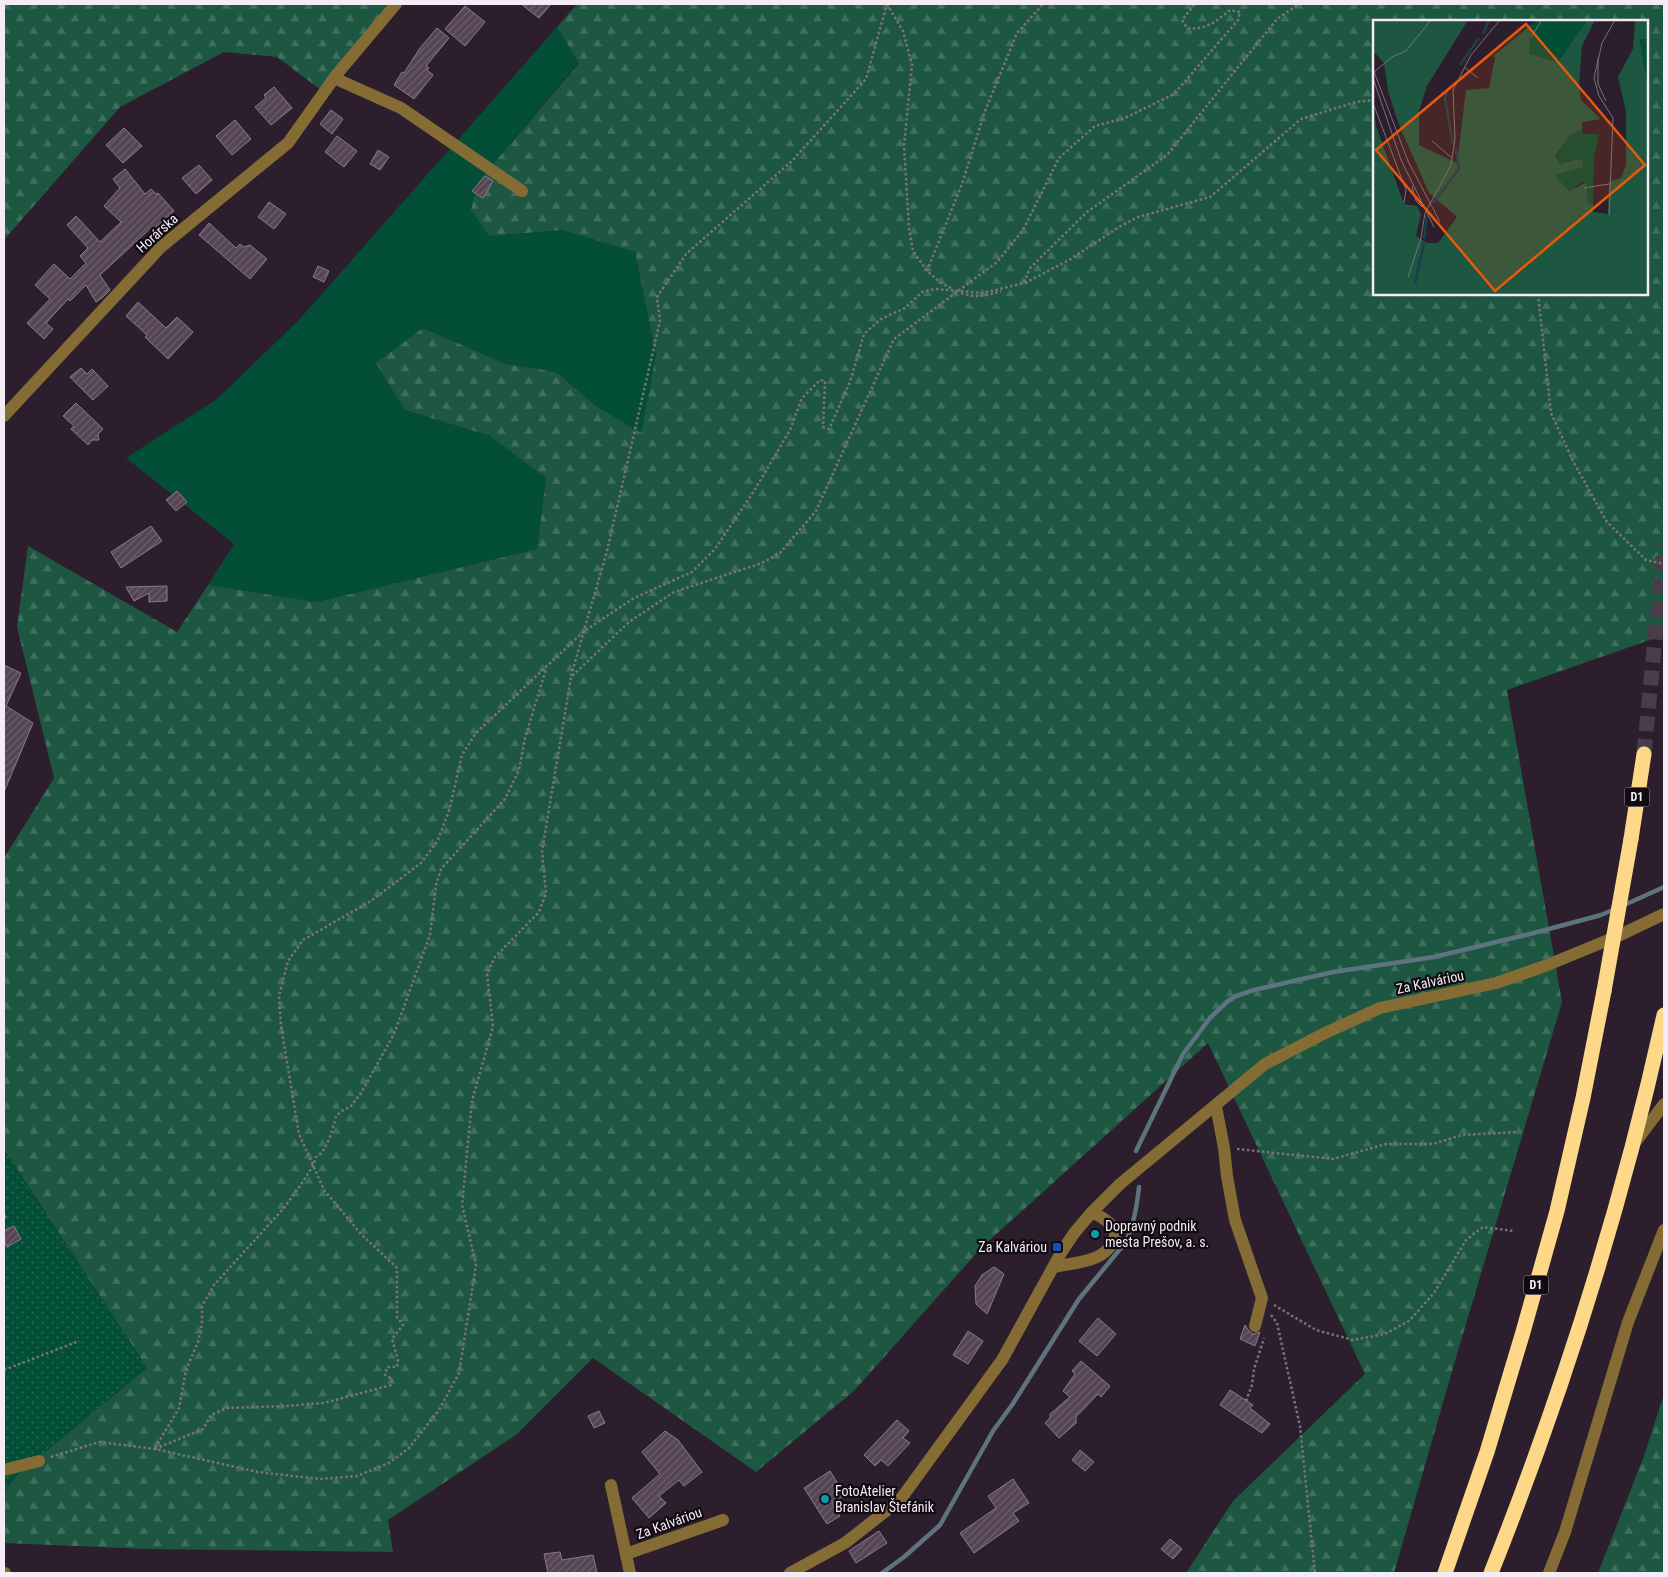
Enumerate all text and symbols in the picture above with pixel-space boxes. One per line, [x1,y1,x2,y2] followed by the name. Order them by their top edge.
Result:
[1373,20,1648,295] inset map
[133,210,181,256] street label: Horárska
[1624,788,1650,806] road number: D1
[1395,967,1465,997] street label: Za Kalváriou
[1105,1218,1209,1250] place label: Dopravný podnik mesta Prešov, a. s.
[1089,1228,1101,1240] marker: Dopravný podnik mesta Prešov, a. s.
[978,1239,1047,1255] place label: Za Kalváriou
[1051,1241,1063,1253] marker: Za Kalváriou
[1524,1276,1548,1294] road number: D1
[835,1483,935,1515] place label: FotoAtelier Branislav Štefánik
[819,1493,831,1505] marker: FotoAtelier Branislav Štefánik
[634,1504,704,1542] street label: Za Kalváriou

